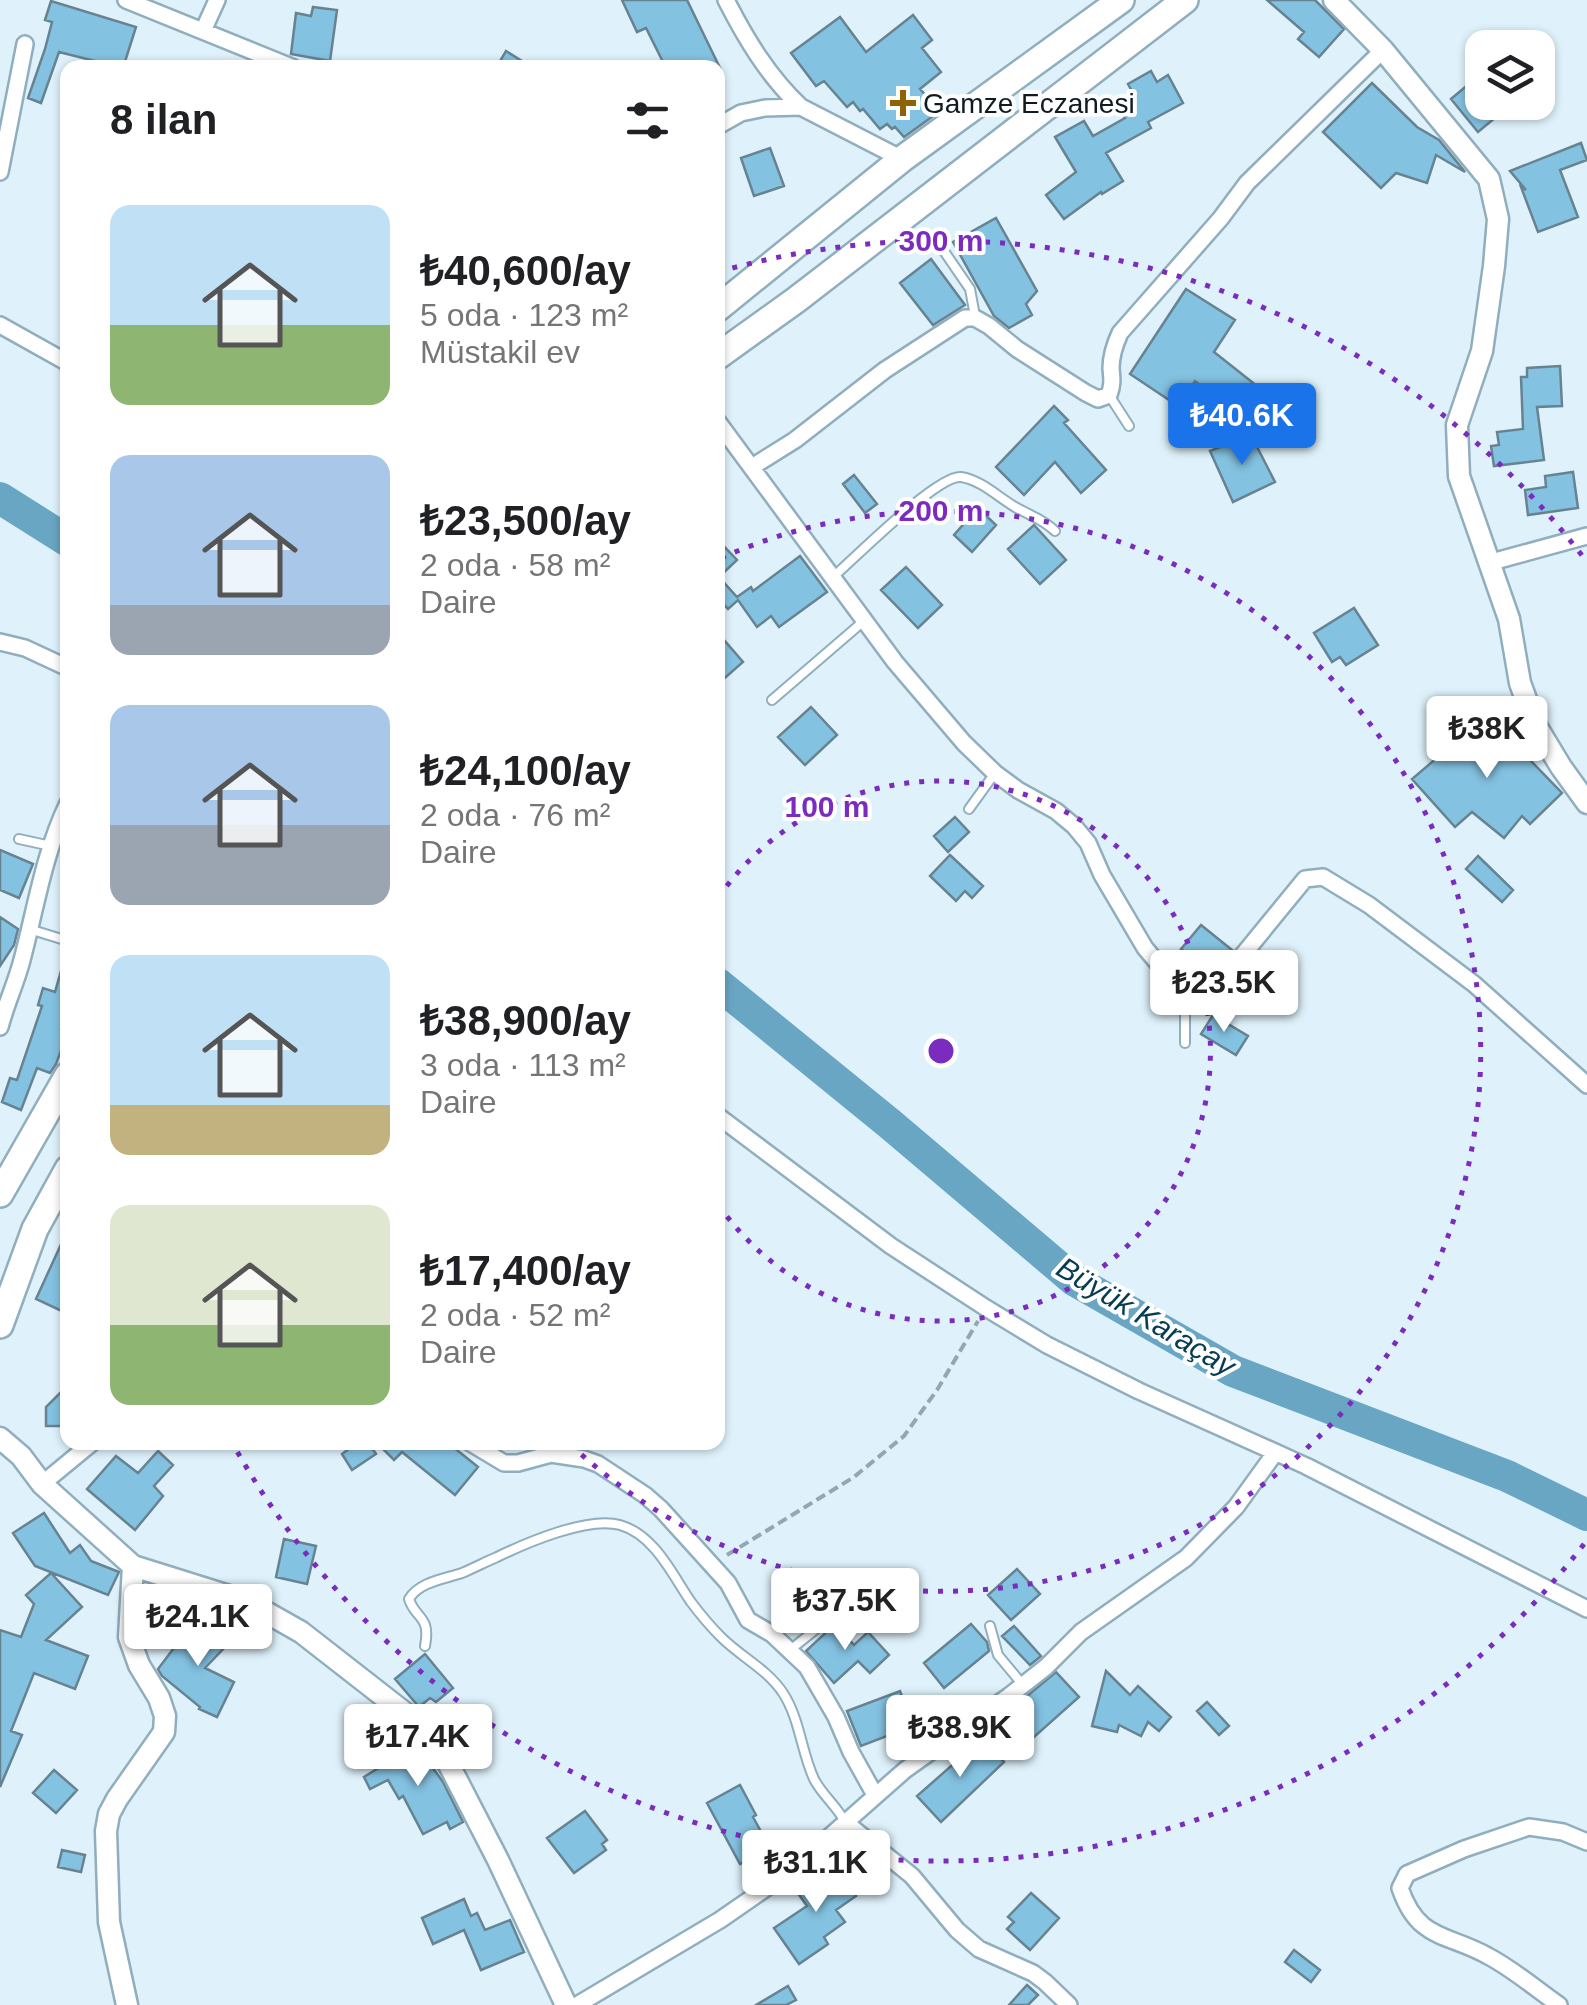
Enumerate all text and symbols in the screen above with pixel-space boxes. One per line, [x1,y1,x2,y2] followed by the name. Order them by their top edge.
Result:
[1465,30,1555,120] map controls
[1465,30,1555,120] button: layers
[923,88,1135,119] place label: Gamze Eczanesi
[892,92,914,114] marker: Gamze Eczanesi
[620,93,675,148] icon: filters
[110,96,217,143] text: 8 ilan
[898,224,984,257] text: 300 m
[190,245,310,365] icon: home
[420,247,631,294] text: ₺40,600/ay
[420,297,628,333] text: 5 oda · 123 m²
[420,334,580,370] text: Müstakil ev
[1161,383,1323,468] pin: ₺40.6K
[1190,397,1294,433] text: ₺40.6K
[898,494,984,527] text: 200 m
[190,495,310,615] icon: home
[420,497,631,544] text: ₺23,500/ay
[420,547,610,583] text: 2 oda · 58 m²
[420,584,496,620] text: Daire
[1428,696,1546,781] pin: ₺38K
[1448,710,1526,746] text: ₺38K
[190,745,310,865] icon: home
[420,747,631,794] text: ₺24,100/ay
[784,790,870,823] text: 100 m
[420,797,610,833] text: 2 oda · 76 m²
[420,834,496,870] text: Daire
[1143,950,1305,1035] pin: ₺23.5K
[1172,964,1276,1000] text: ₺23.5K
[190,995,310,1115] icon: home
[420,997,631,1044] text: ₺38,900/ay
[923,1033,959,1069] centre of rings
[420,1047,626,1083] text: 3 oda · 113 m²
[420,1084,496,1120] text: Daire
[190,1245,310,1365] icon: home
[420,1247,631,1294] text: ₺17,400/ay
[1051,1250,1243,1384] water label: Büyük Karaçay
[420,1297,610,1333] text: 2 oda · 52 m²
[420,1334,496,1370] text: Daire
[764,1568,926,1653] pin: ₺37.5K
[793,1582,897,1618] text: ₺37.5K
[117,1584,279,1669] pin: ₺24.1K
[146,1598,250,1634] text: ₺24.1K
[879,1695,1041,1780] pin: ₺38.9K
[337,1704,499,1789] pin: ₺17.4K
[908,1709,1012,1745] text: ₺38.9K
[366,1718,470,1754] text: ₺17.4K
[735,1830,897,1915] pin: ₺31.1K
[764,1844,868,1880] text: ₺31.1K

